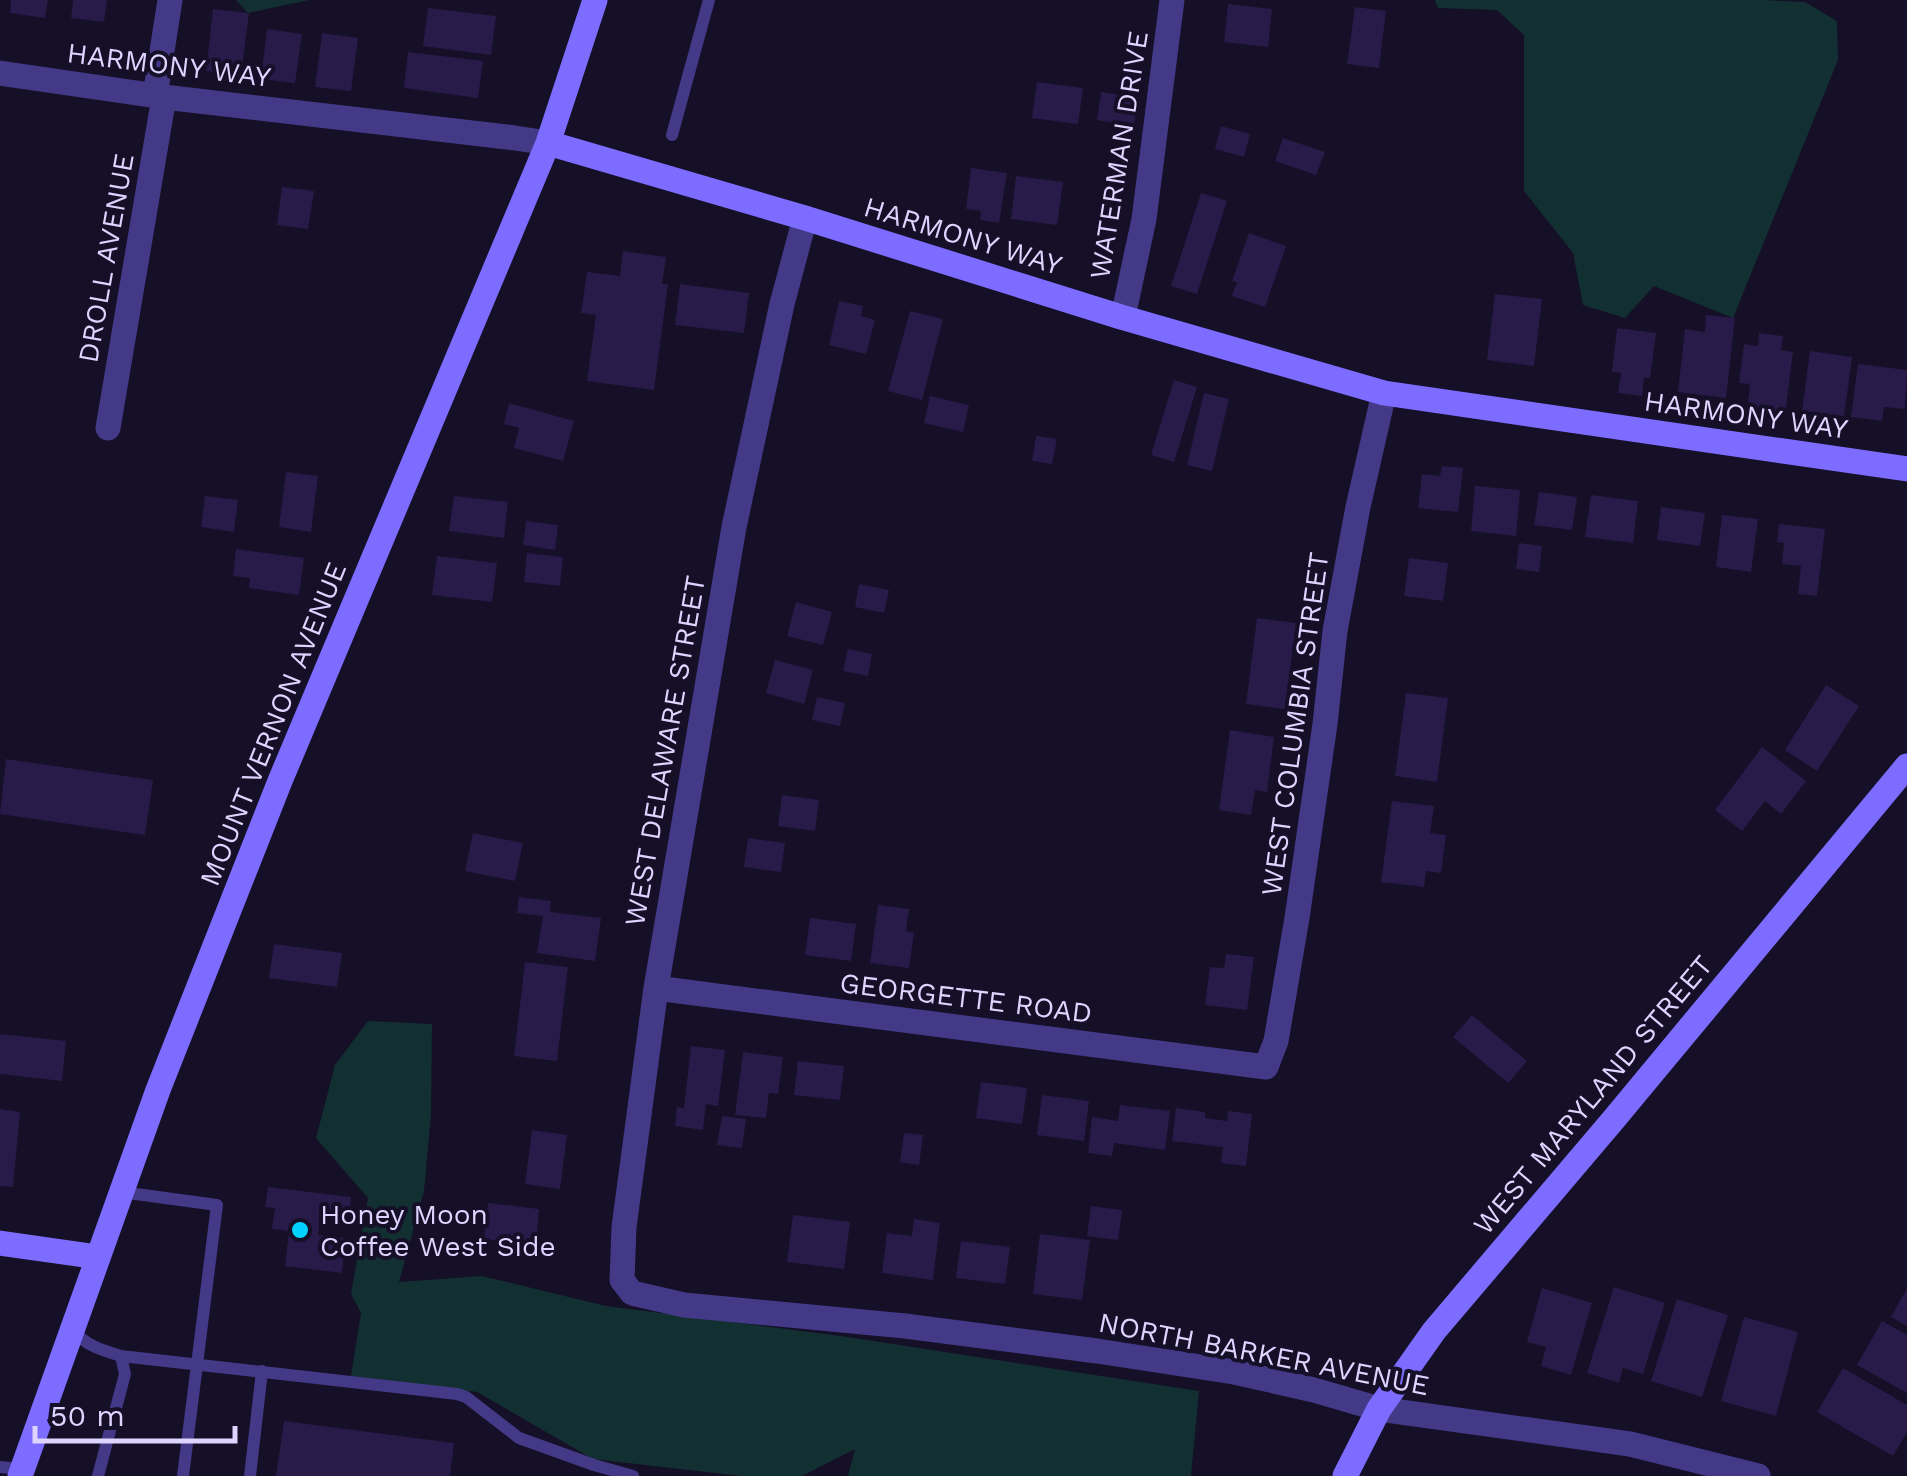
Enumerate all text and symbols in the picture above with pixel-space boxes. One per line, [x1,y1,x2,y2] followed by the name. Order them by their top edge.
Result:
[1083,29,1155,281] street label: WATERMAN DRIVE
[65,36,273,94] street label: HARMONY WAY
[71,151,141,365] street label: DROLL AVENUE
[860,190,1066,282] street label: HARMONY WAY
[1642,384,1850,446] street label: HARMONY WAY
[1255,550,1335,898] street label: WEST COLUMBIA STREET
[193,557,353,891] street label: MOUNT VERNON AVENUE
[618,573,712,929] street label: WEST DELAWARE STREET
[1467,949,1720,1241] street label: WEST MARYLAND STREET
[838,966,1094,1030] street label: GEORGETTE ROAD
[320,1198,556,1263] place label: Honey Moon Coffee West Side
[289,1219,311,1241] marker: Honey Moon Coffee West Side
[1096,1306,1432,1402] street label: NORTH BARKER AVENUE
[35,1381,235,1443] scale bar
[50,1398,125,1433] text: 50 m

